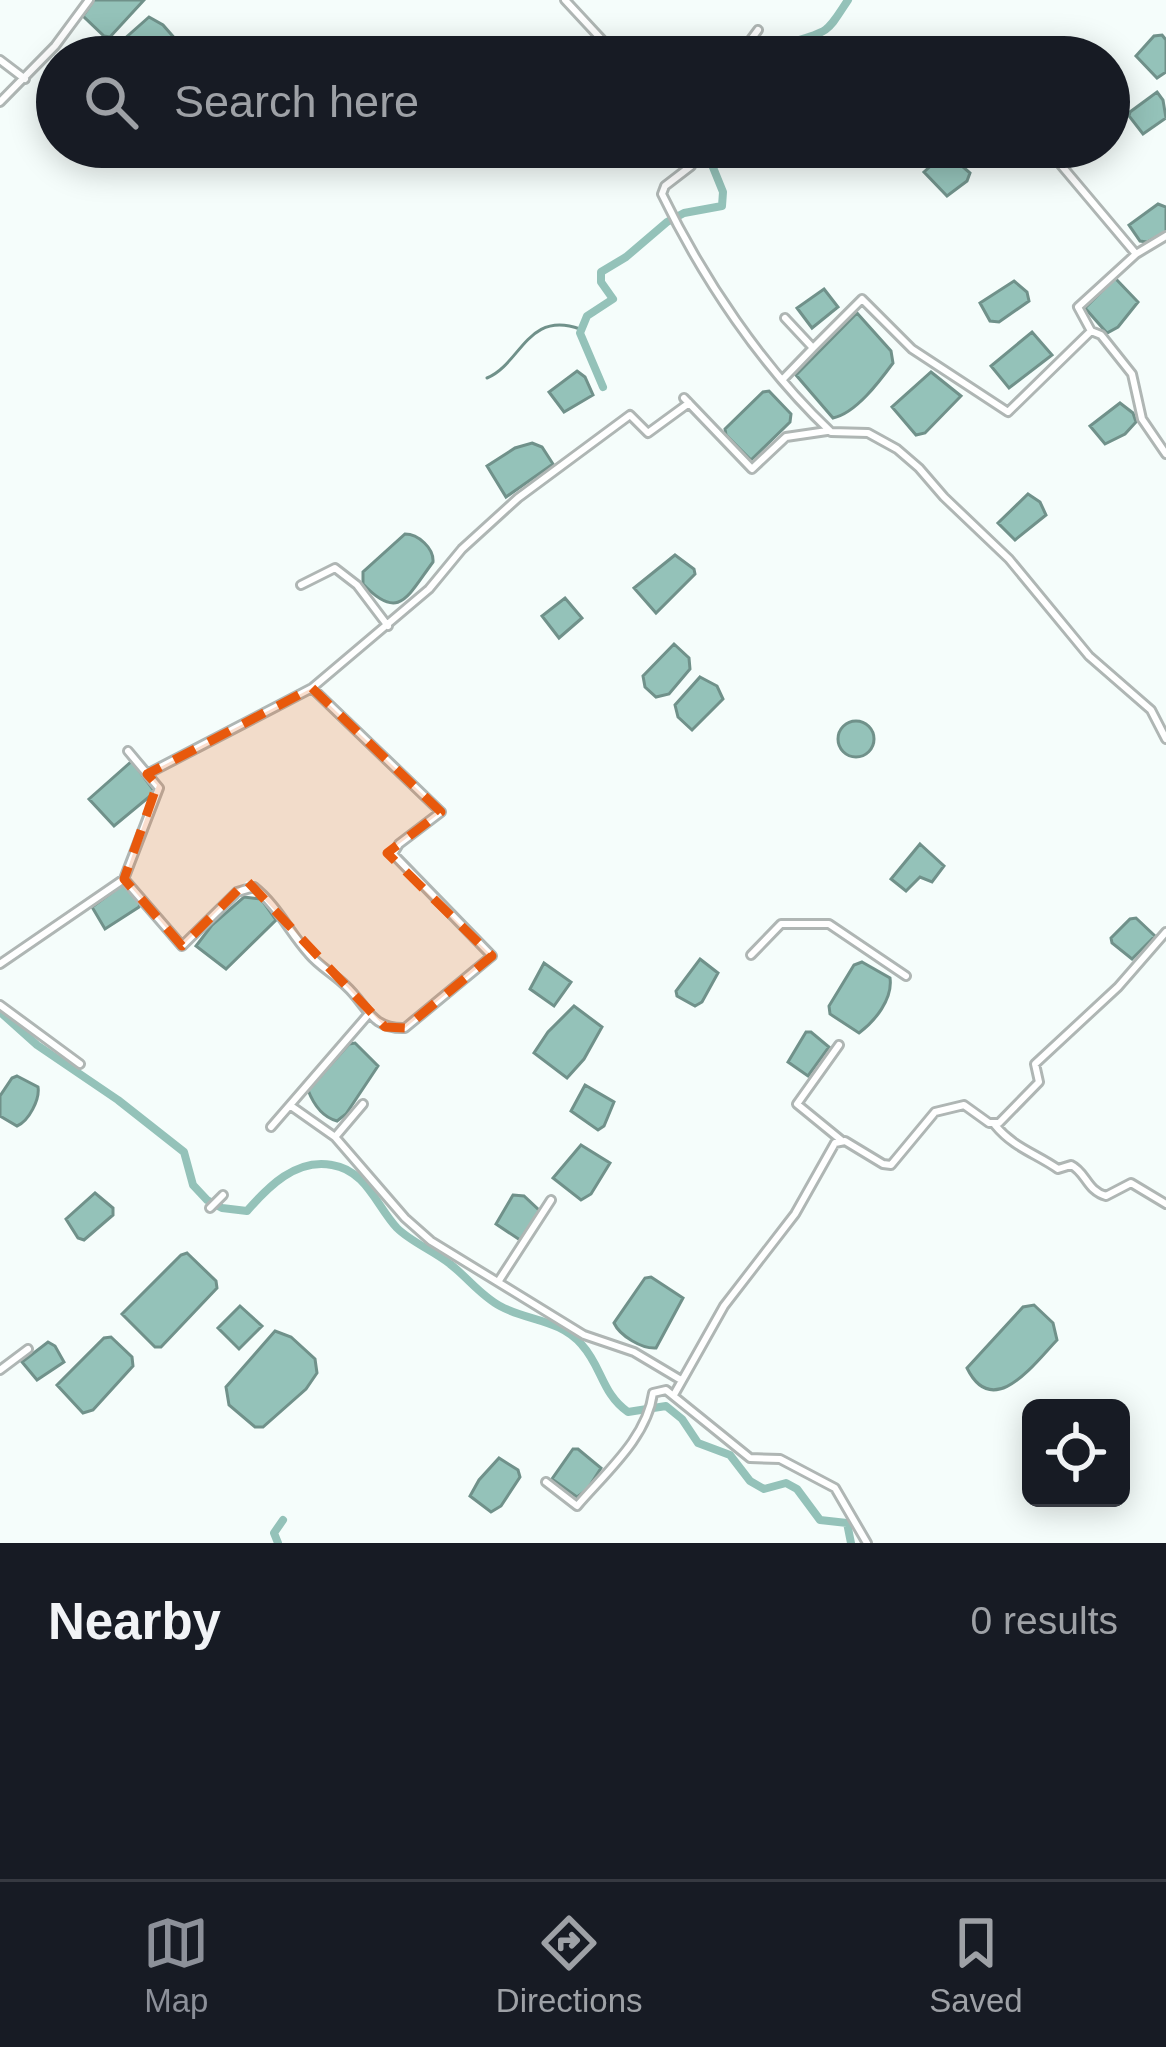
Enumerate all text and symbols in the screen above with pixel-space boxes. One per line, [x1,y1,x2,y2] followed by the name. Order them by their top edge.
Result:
[36,36,1130,168] search box
[78,69,144,135] icon: search
[174,76,419,127] text: Search here
[1022,1399,1130,1507] map controls
[1022,1399,1130,1507] button: locate
[48,1593,221,1650] text: Nearby
[971,1599,1118,1642] text: 0 results
[143,1910,209,2020] tab: Map
[496,1910,643,2020] tab: Directions
[929,1910,1023,2020] tab: Saved

